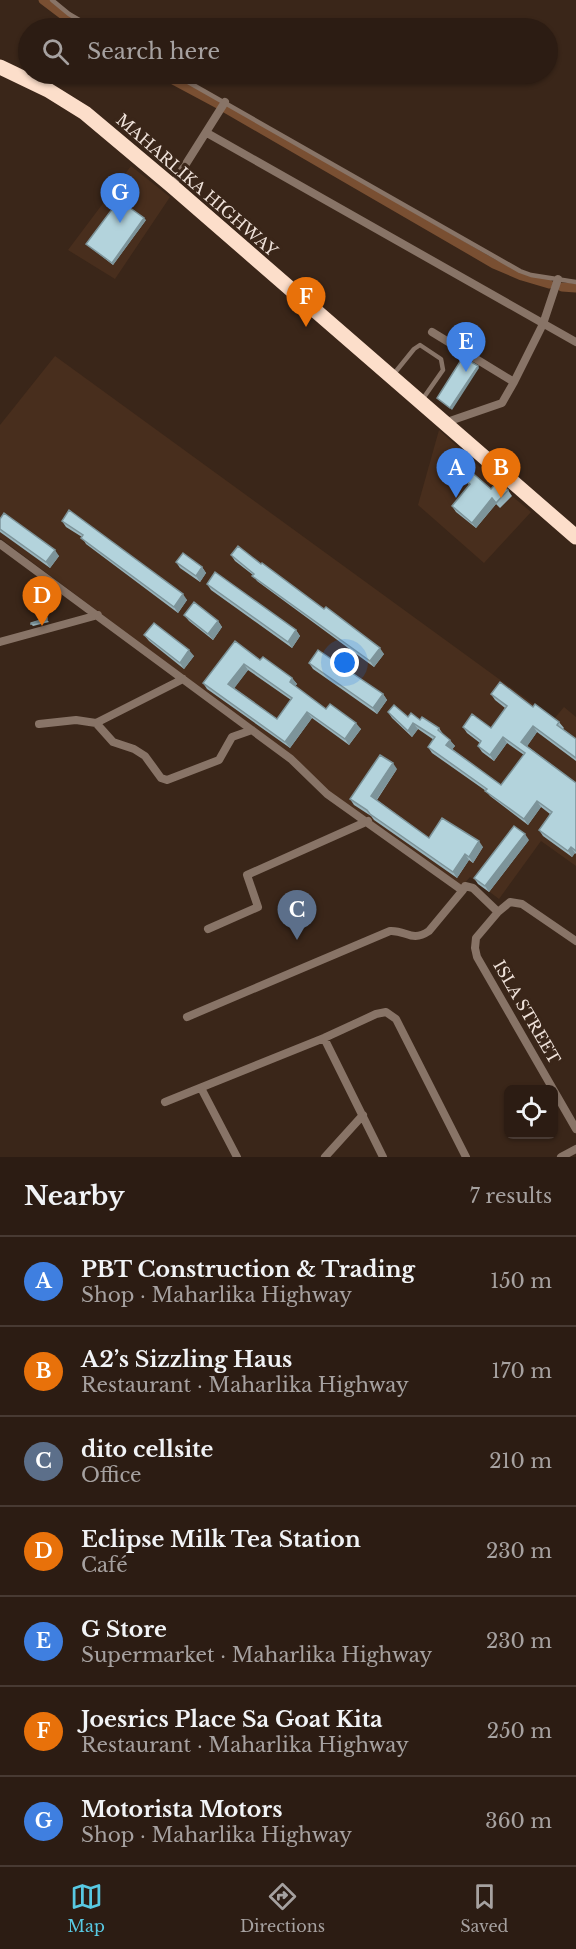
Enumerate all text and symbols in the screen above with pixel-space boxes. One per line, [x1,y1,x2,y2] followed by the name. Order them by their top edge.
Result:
[18,18,558,84] search box
[39,35,72,68] icon: search
[87,38,220,65] text: Search here
[112,110,282,260] street label: MAHARLIKA HIGHWAY
[100,174,140,223] pin: G
[286,278,326,327] pin: F
[446,322,486,372] pin: E
[436,448,476,498] pin: A
[482,448,520,498] pin: B
[22,576,62,626] pin: D
[330,648,359,677] your location
[278,890,316,940] pin: C
[489,956,565,1068] street label: ISLA STREET
[504,1085,558,1139] map controls
[504,1085,558,1139] button: locate
[24,1180,125,1212] text: Nearby
[470,1184,552,1208] text: 7 results
[81,1256,415,1283] text: PBT Construction & Trading
[35,1269,52,1293] text: A
[490,1269,552,1293] text: 150 m
[81,1283,352,1307] text: Shop · Maharlika Highway
[81,1346,292,1373] text: A2’s Sizzling Haus
[36,1359,51,1383] text: B
[492,1359,552,1383] text: 170 m
[81,1373,409,1397] text: Restaurant · Maharlika Highway
[81,1436,213,1463] text: dito cellsite
[35,1449,52,1473] text: C
[489,1449,552,1473] text: 210 m
[81,1463,142,1487] text: Office
[81,1526,361,1553] text: Eclipse Milk Tea Station
[34,1539,53,1563] text: D
[486,1539,552,1563] text: 230 m
[81,1553,128,1577] text: Café
[81,1616,167,1643] text: G Store
[36,1629,51,1653] text: E
[486,1629,552,1653] text: 230 m
[81,1643,432,1667] text: Supermarket · Maharlika Highway
[81,1706,383,1733] text: Joesrics Place Sa Goat Kita
[37,1719,50,1743] text: F
[487,1719,552,1743] text: 250 m
[81,1733,409,1757] text: Restaurant · Maharlika Highway
[81,1796,283,1823] text: Motorista Motors
[35,1809,52,1833] text: G
[485,1809,552,1833] text: 360 m
[81,1823,352,1847] text: Shop · Maharlika Highway
[68,1880,105,1936] tab: Map
[240,1880,325,1936] tab: Directions
[460,1880,508,1936] tab: Saved

